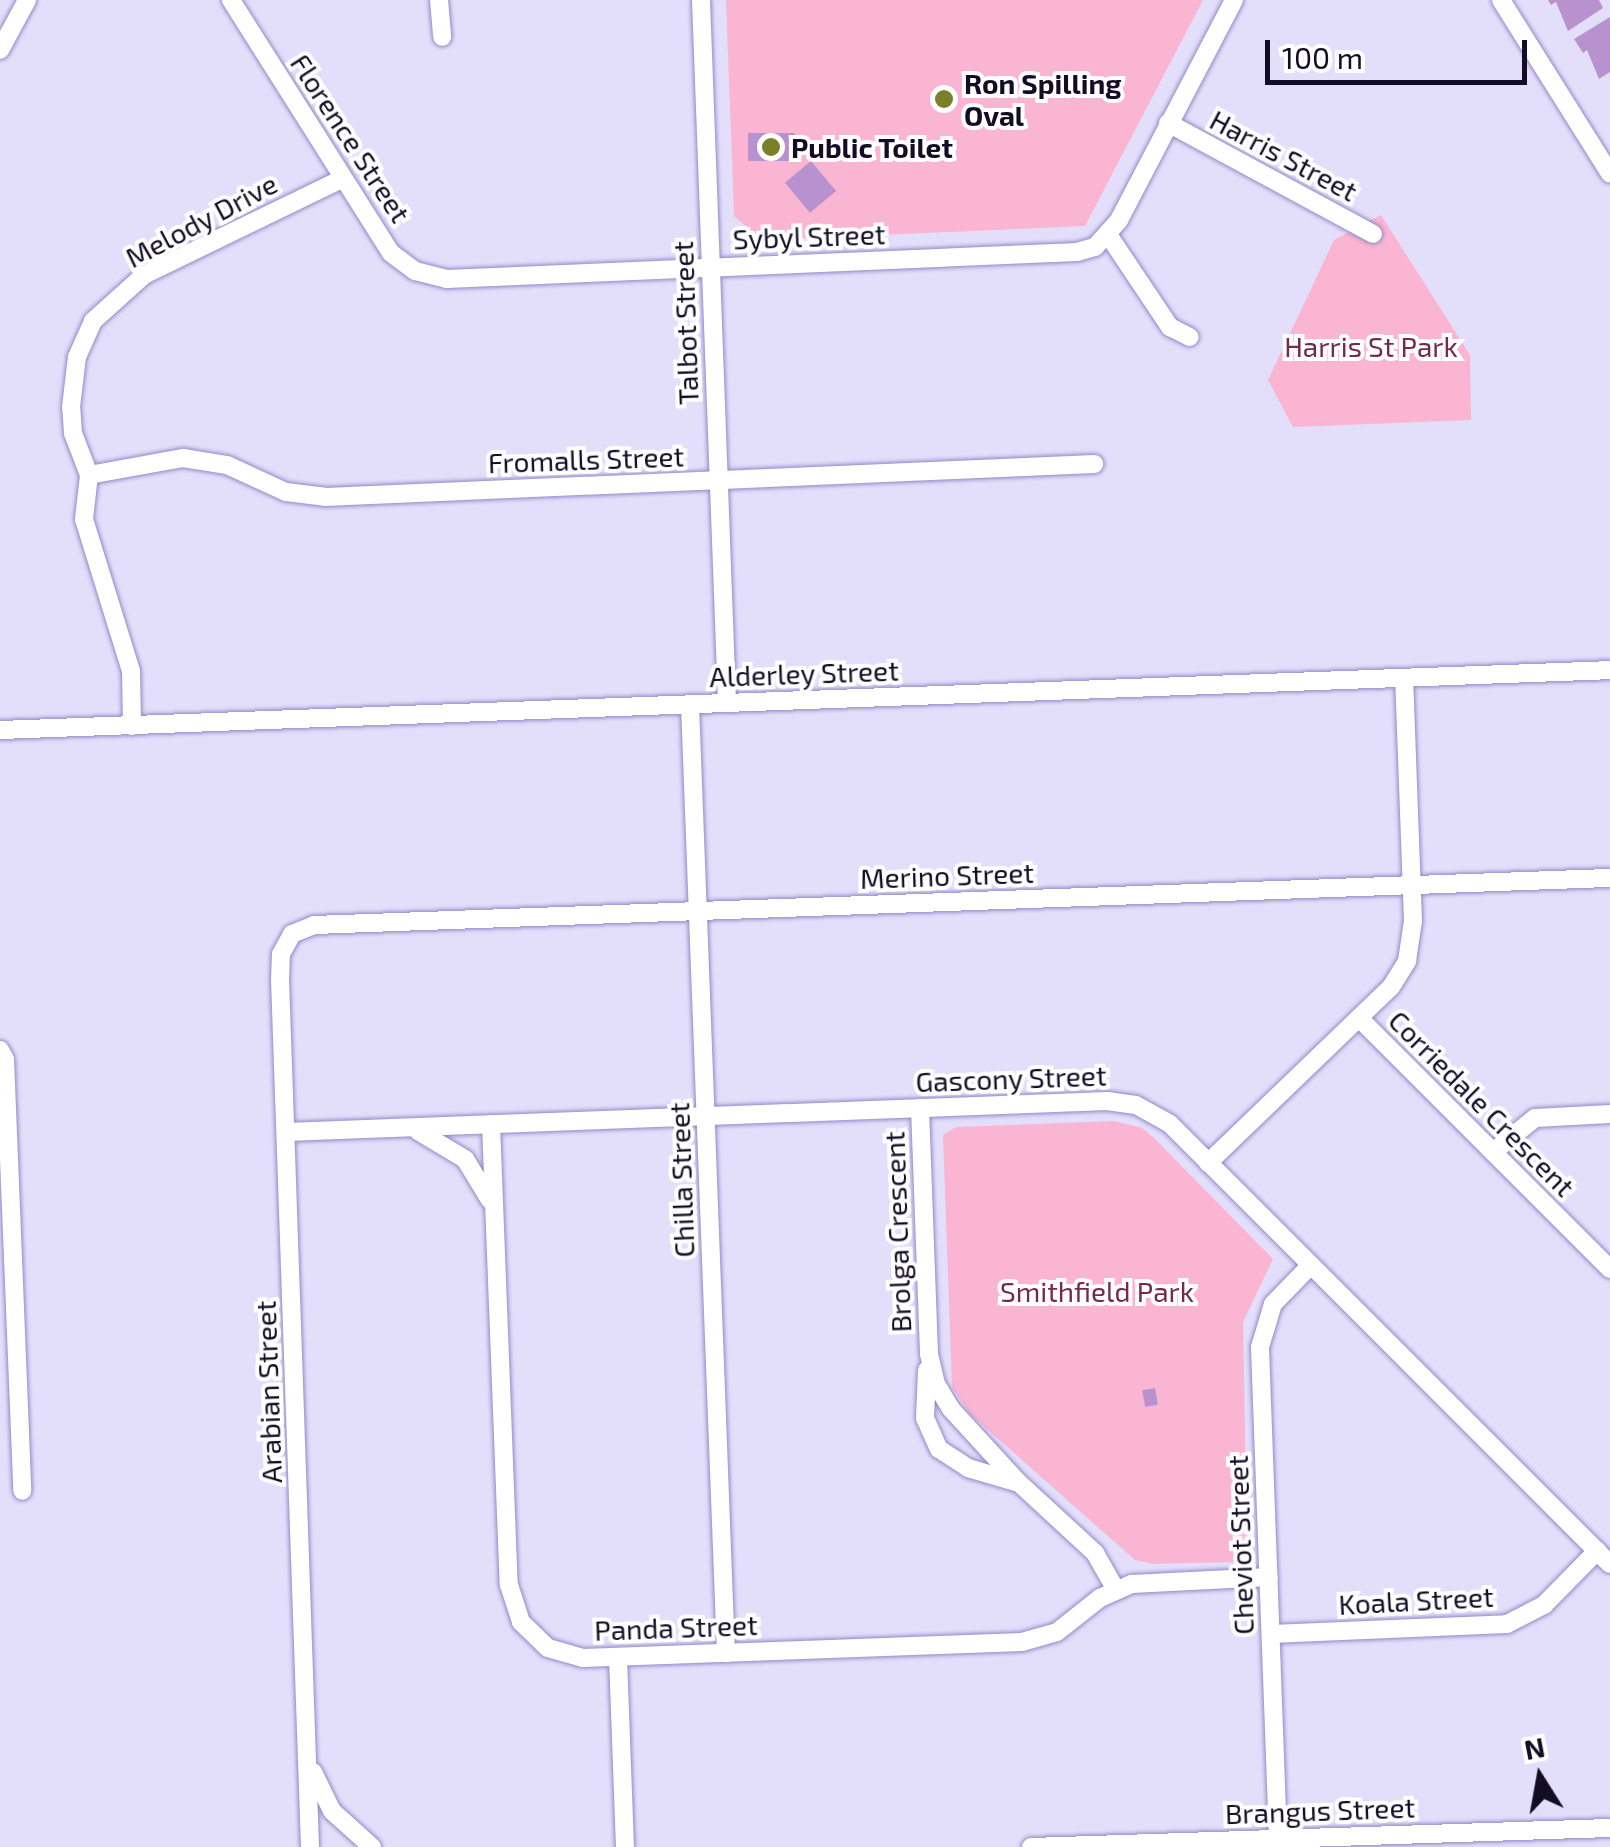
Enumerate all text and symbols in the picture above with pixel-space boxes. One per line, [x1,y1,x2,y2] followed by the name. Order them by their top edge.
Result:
[1270,20,1532,82] scale bar
[1282,39,1363,75] text: 100 m
[284,47,418,229] street label: Florence Street
[964,66,1121,132] place label: Ron Spilling Oval
[933,88,955,110] marker: Ron Spilling Oval
[1205,102,1363,208] street label: Harris Street
[791,130,954,164] place label: Public Toilet
[760,136,782,158] marker: Public Toilet
[119,166,283,274] street label: Melody Drive
[732,217,886,255] street label: Sybyl Street
[665,241,705,405] street label: Talbot Street
[1284,329,1458,363] park label: Harris St Park
[487,439,685,479] street label: Fromalls Street
[708,653,900,693] street label: Alderley Street
[859,855,1035,895] street label: Merino Street
[1382,1003,1582,1203] street label: Corriedale Crescent
[915,1058,1107,1098] street label: Gascony Street
[662,1102,700,1258] street label: Chilla Street
[877,1131,917,1333] street label: Brolga Crescent
[1000,1274,1194,1308] park label: Smithfield Park
[248,1300,288,1484] street label: Arabian Street
[1220,1455,1260,1635] street label: Cheviot Street
[1338,1579,1494,1621] street label: Koala Street
[594,1607,758,1647] street label: Panda Street
[1490,1727,1590,1827] north arrow
[1521,1729,1547,1766] text: N
[1224,1790,1416,1830] street label: Brangus Street

